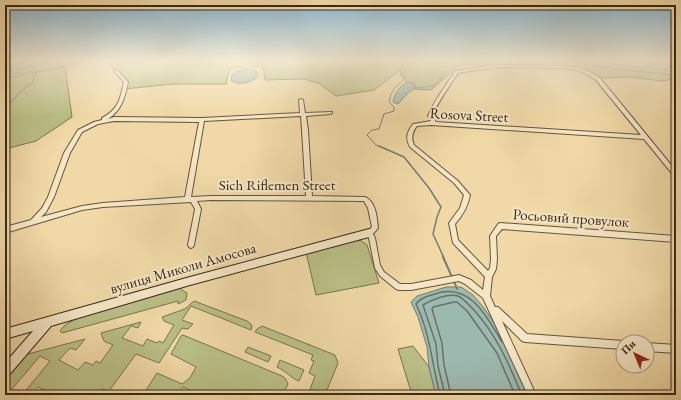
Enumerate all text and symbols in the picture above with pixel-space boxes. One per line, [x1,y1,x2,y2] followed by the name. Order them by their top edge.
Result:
[429,103,509,126] street label: Rosova Street
[219,175,336,194] street label: Sich Riflemen Street
[512,204,630,231] street label: Росьовий провулок
[108,238,258,297] street label: вулиця Миколи Амосова
[615,334,655,374] north arrow
[618,336,639,357] text: Пн

